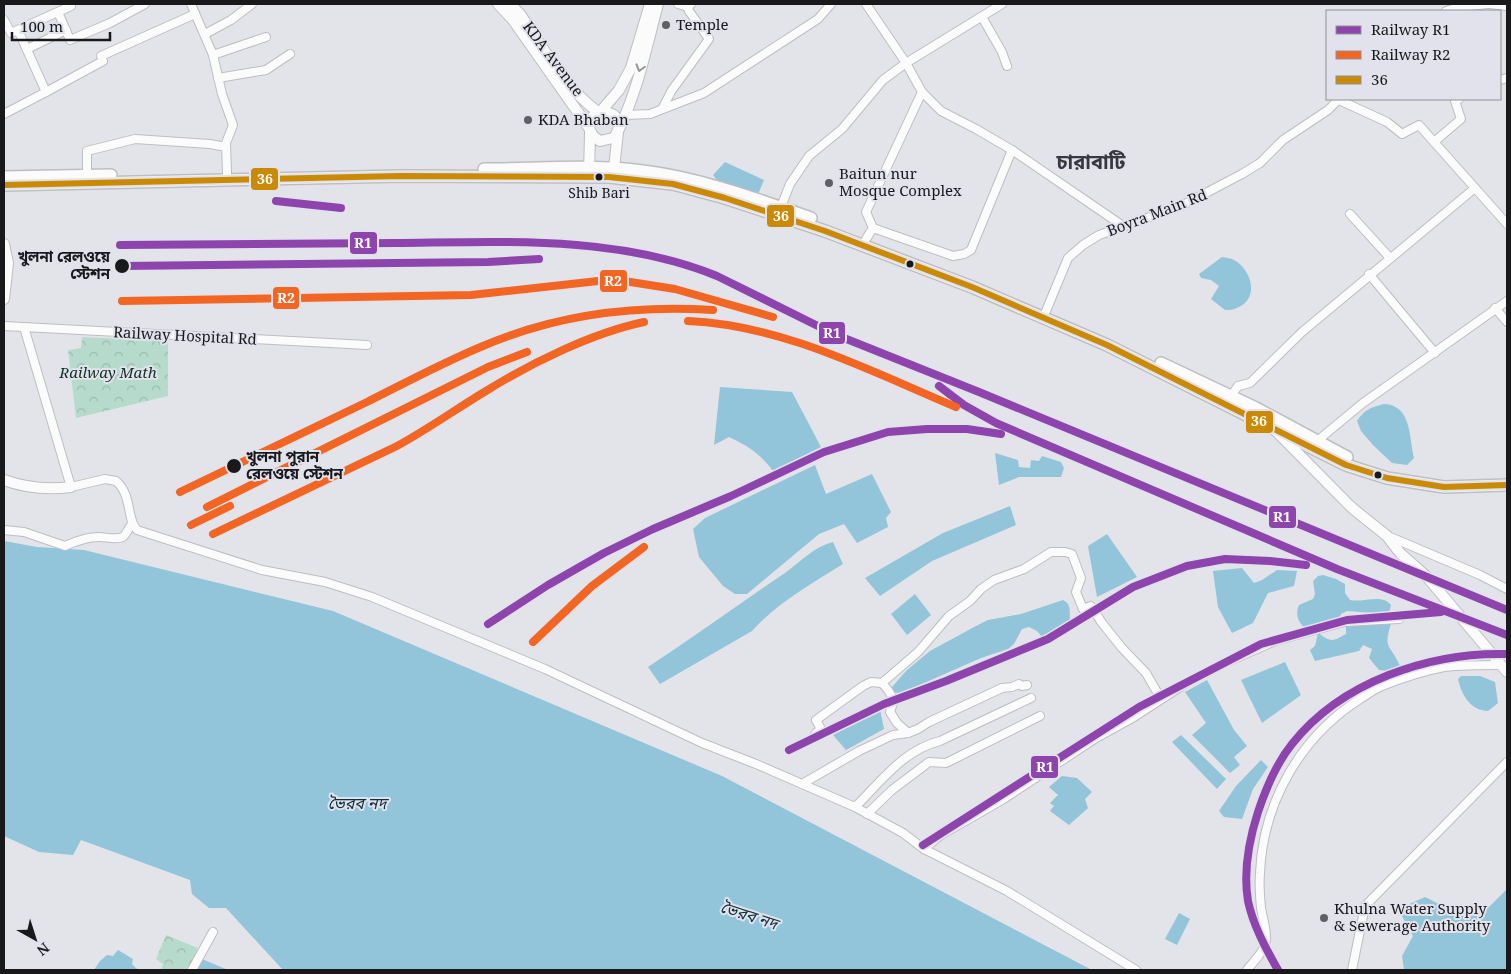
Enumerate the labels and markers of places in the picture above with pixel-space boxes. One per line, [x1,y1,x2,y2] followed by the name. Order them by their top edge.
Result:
[676,14,729,34] place label: Temple
[660,19,672,31] marker: Temple
[538,109,629,129] place label: KDA Bhaban
[522,114,534,126] marker: KDA Bhaban
[839,163,962,200] place label: Baitun nur Mosque Complex
[594,172,604,182] marker: Shib Bari
[823,177,835,189] marker: Baitun nur Mosque Complex
[568,183,630,202] place label: Shib Bari
[17,246,111,283] place label: খুলনা রেলওয়ে স্টেশন
[113,257,131,275] marker: খুলনা রেলওয়ে স্টেশন
[905,259,915,269] unlabelled marker
[246,446,343,483] place label: খুলনা পুরান রেলওয়ে স্টেশন
[225,457,243,475] marker: খুলনা পুরান রেলওয়ে স্টেশন
[1373,470,1383,480] unlabelled marker
[1334,898,1491,935] place label: Khulna Water Supply & Sewerage Authority
[1318,912,1330,924] marker: Khulna Water Supply & Sewerage Authority

